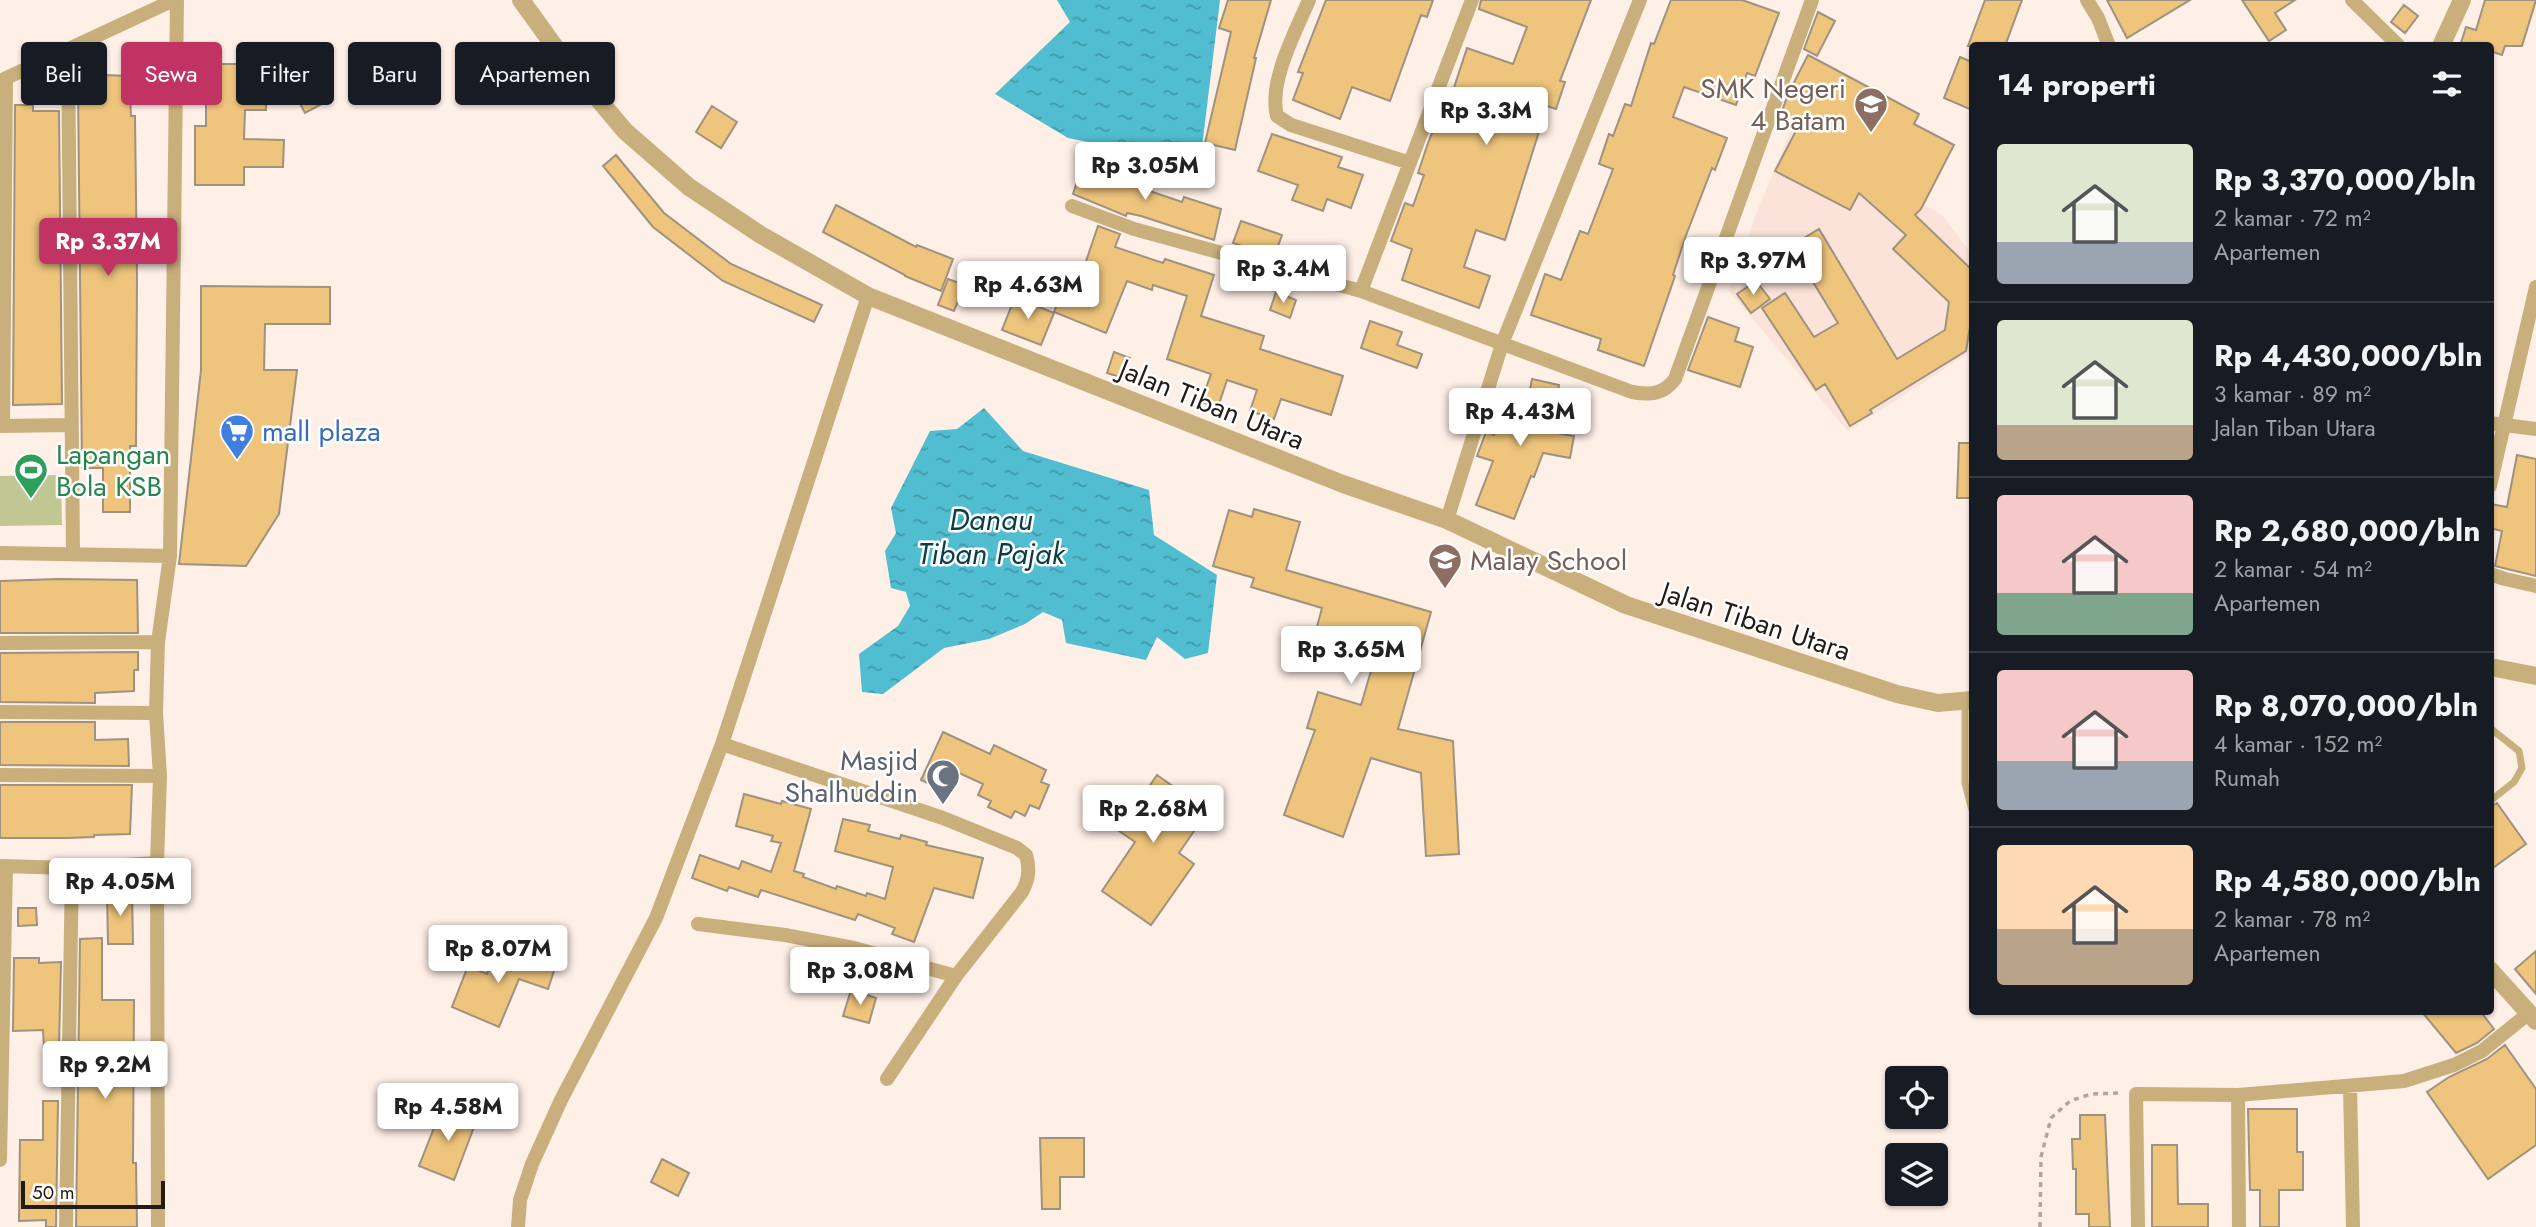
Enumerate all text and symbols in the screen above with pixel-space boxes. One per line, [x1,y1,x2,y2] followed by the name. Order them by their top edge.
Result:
[21,42,107,105] chip: Beli
[121,42,222,105] chip: Sewa
[236,42,334,105] chip: Filter
[348,42,441,105] chip: Baru
[455,42,615,105] chip: Apartemen
[1997,63,2156,106] text: 14 properti
[2428,65,2466,103] icon: filters
[1700,68,1846,141] place label: SMK Negeri 4 Batam
[1852,85,1890,134] school or university icon: SMK Negeri 4 Batam
[1421,88,1551,147] pin: Rp 3.3M
[1440,93,1532,127] text: Rp 3.3M
[1073,142,1217,202] pin: Rp 3.05M
[1091,148,1199,182] text: Rp 3.05M
[2214,158,2476,201] text: Rp 3,370,000/bln
[2053,172,2137,256] icon: home
[2214,201,2371,235] text: 2 kamar · 72 m²
[36,218,180,278] pin: Rp 3.37M
[55,224,161,258] text: Rp 3.37M
[2214,235,2320,269] text: Apartemen
[1681,238,1825,297] pin: Rp 3.97M
[1700,243,1806,277] text: Rp 3.97M
[1218,246,1348,305] pin: Rp 3.4M
[1236,251,1330,285] text: Rp 3.4M
[956,262,1100,321] pin: Rp 4.63M
[973,267,1083,301] text: Rp 4.63M
[2214,334,2482,377] text: Rp 4,430,000/bln
[1109,347,1311,460] street label: Jalan Tiban Utara
[2053,348,2137,432] icon: home
[2214,377,2371,411] text: 3 kamar · 89 m²
[1448,388,1592,448] pin: Rp 4.43M
[1465,394,1575,428] text: Rp 4.43M
[262,411,381,452] place label: mall plaza
[2214,411,2376,445] text: Jalan Tiban Utara
[218,412,256,461] supermarket icon: mall plaza
[56,434,170,507] place label: Lapangan Bola KSB
[12,451,50,500] sports icon: Lapangan Bola KSB
[918,498,1066,575] water label: Danau Tiban Pajak
[2214,509,2480,552] text: Rp 2,680,000/bln
[2053,523,2137,607] icon: home
[1470,540,1627,581] place label: Malay School
[1426,541,1464,590] school or university icon: Malay School
[2214,552,2372,586] text: 2 kamar · 54 m²
[1652,570,1856,671] street label: Jalan Tiban Utara
[2214,586,2320,620] text: Apartemen
[1279,626,1423,686] pin: Rp 3.65M
[1297,632,1405,666] text: Rp 3.65M
[2214,684,2478,727] text: Rp 8,070,000/bln
[2053,698,2137,782] icon: home
[2214,727,2382,761] text: 4 kamar · 152 m²
[785,740,918,813] place label: Masjid Shalhuddin
[924,757,962,806] mosque icon: Masjid Shalhuddin
[2214,761,2280,795] text: Rumah
[1081,786,1225,845] pin: Rp 2.68M
[1099,791,1207,825] text: Rp 2.68M
[48,858,192,918] pin: Rp 4.05M
[2214,859,2481,902] text: Rp 4,580,000/bln
[65,864,175,898] text: Rp 4.05M
[2053,873,2137,957] icon: home
[2214,902,2370,936] text: 2 kamar · 78 m²
[426,926,570,985] pin: Rp 8.07M
[444,931,552,965] text: Rp 8.07M
[2214,936,2320,970] text: Apartemen
[788,948,932,1007] pin: Rp 3.08M
[806,953,914,987] text: Rp 3.08M
[40,1042,170,1101] pin: Rp 9.2M
[59,1047,151,1081] text: Rp 9.2M
[1885,1066,1948,1206] map controls
[1885,1066,1948,1129] button: locate
[376,1084,520,1143] pin: Rp 4.58M
[393,1089,503,1123] text: Rp 4.58M
[1885,1143,1948,1206] button: layers
[21,1178,164,1210] scale bar
[32,1179,75,1206] text: 50 m

